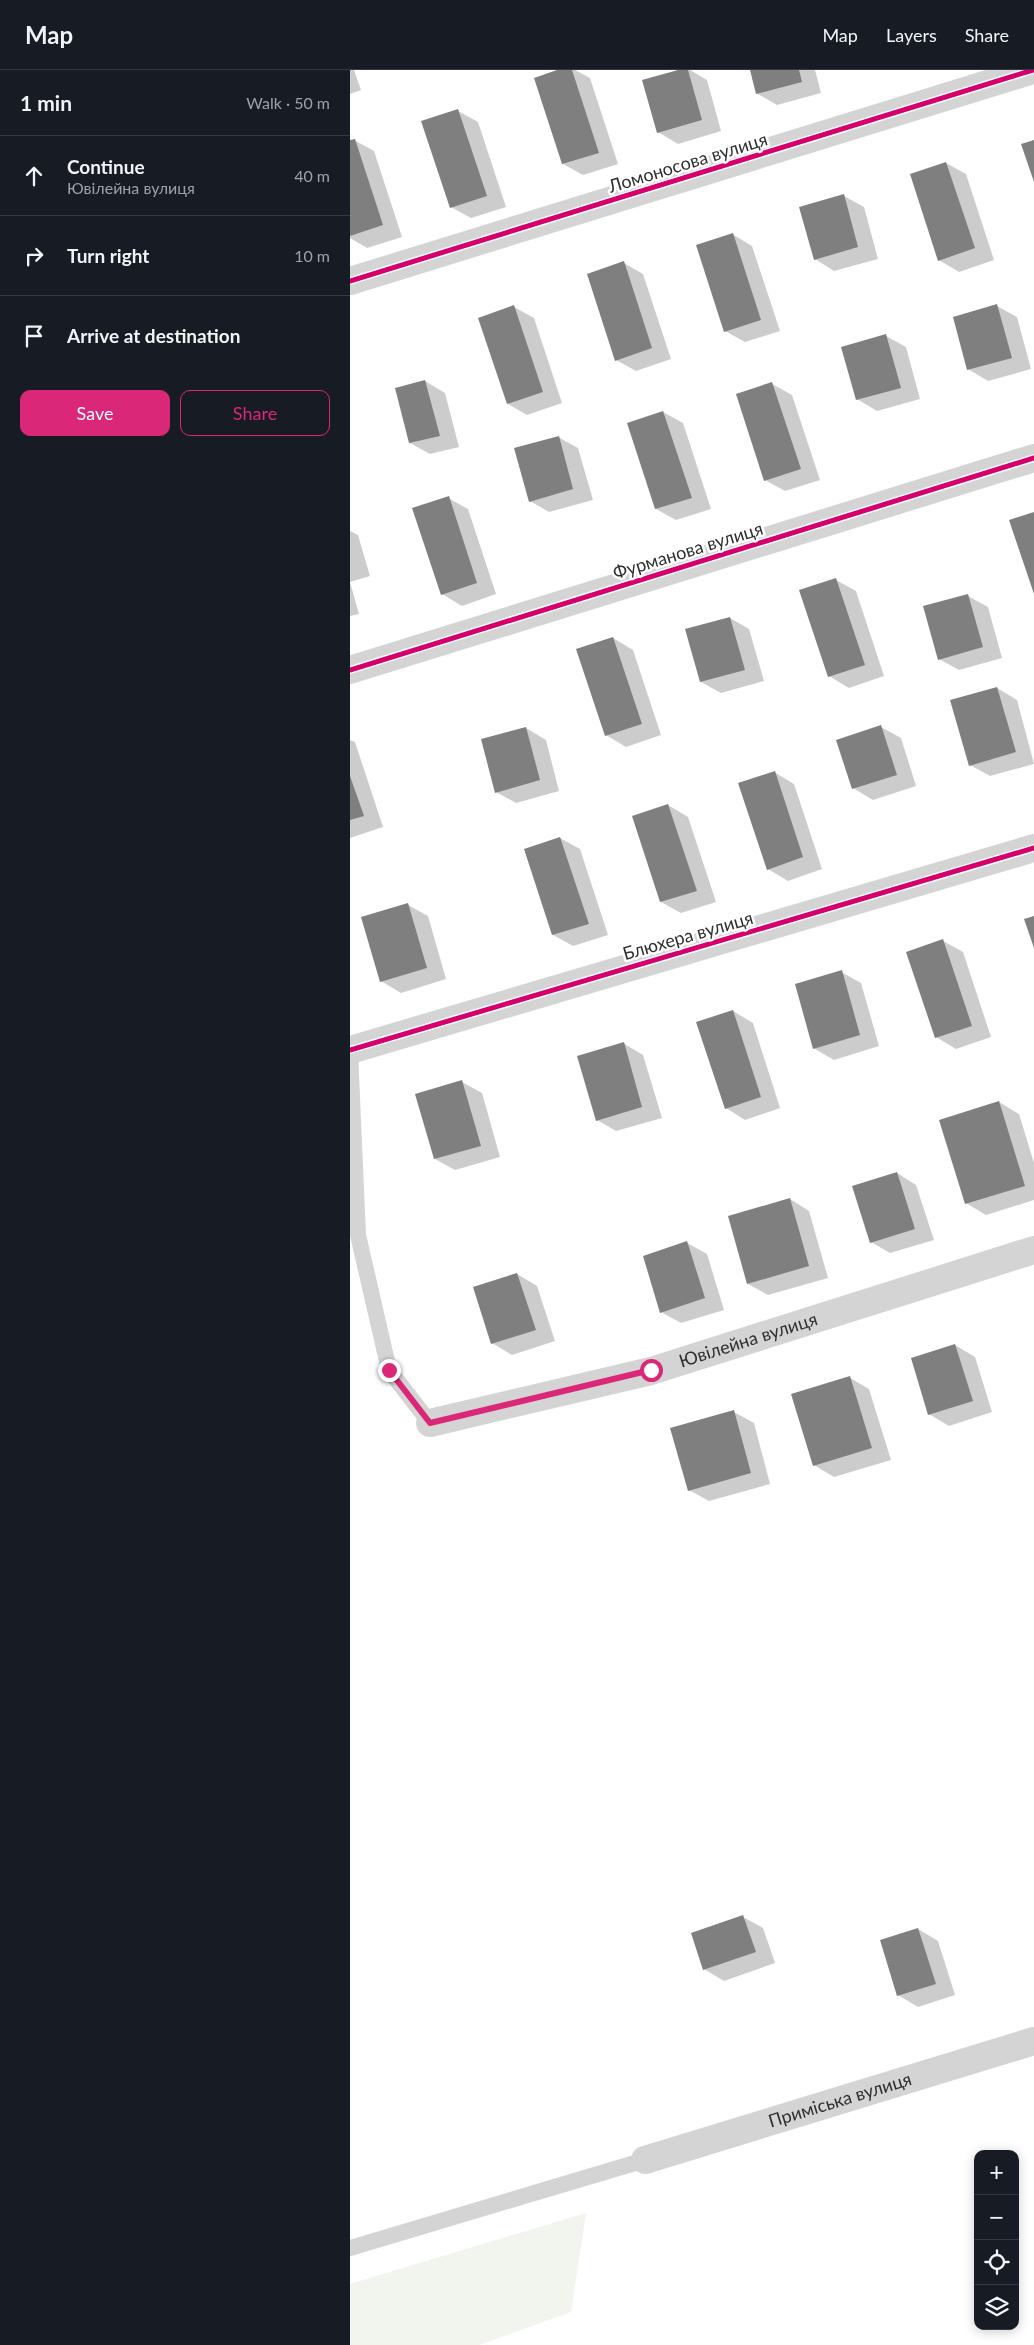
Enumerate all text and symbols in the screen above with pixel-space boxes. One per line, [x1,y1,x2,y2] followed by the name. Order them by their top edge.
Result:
[25,20,73,49] text: Map
[822,24,858,46] text: Map
[886,24,937,46] text: Layers
[965,24,1009,46] text: Share
[20,90,72,115] text: 1 min
[246,93,330,112] text: Walk · 50 m
[605,127,770,197] street label: Ломоносова вулиця
[67,155,145,178] text: Continue
[20,162,48,190] icon: ahead
[294,166,330,185] text: 40 m
[67,178,195,197] text: Ювілейна вулиця
[20,242,48,270] icon: right
[67,244,149,267] text: Turn right
[294,246,330,265] text: 10 m
[20,322,48,350] icon: arrive
[67,324,240,347] text: Arrive at destination
[20,390,170,436] button: Save
[180,390,330,436] button: Share
[610,517,765,583] street label: Фурманова вулиця
[620,906,755,964] street label: Блюхера вулиця
[676,1307,820,1371] street label: Ювілейна вулиця
[378,1359,401,1382] route end
[640,1359,663,1382] route start
[766,2067,914,2132] street label: Приміська вулиця
[974,2150,1019,2330] map controls
[974,2150,1019,2195] button: +
[974,2195,1019,2240] button: −
[974,2240,1019,2285] button: locate
[974,2285,1019,2330] button: layers

